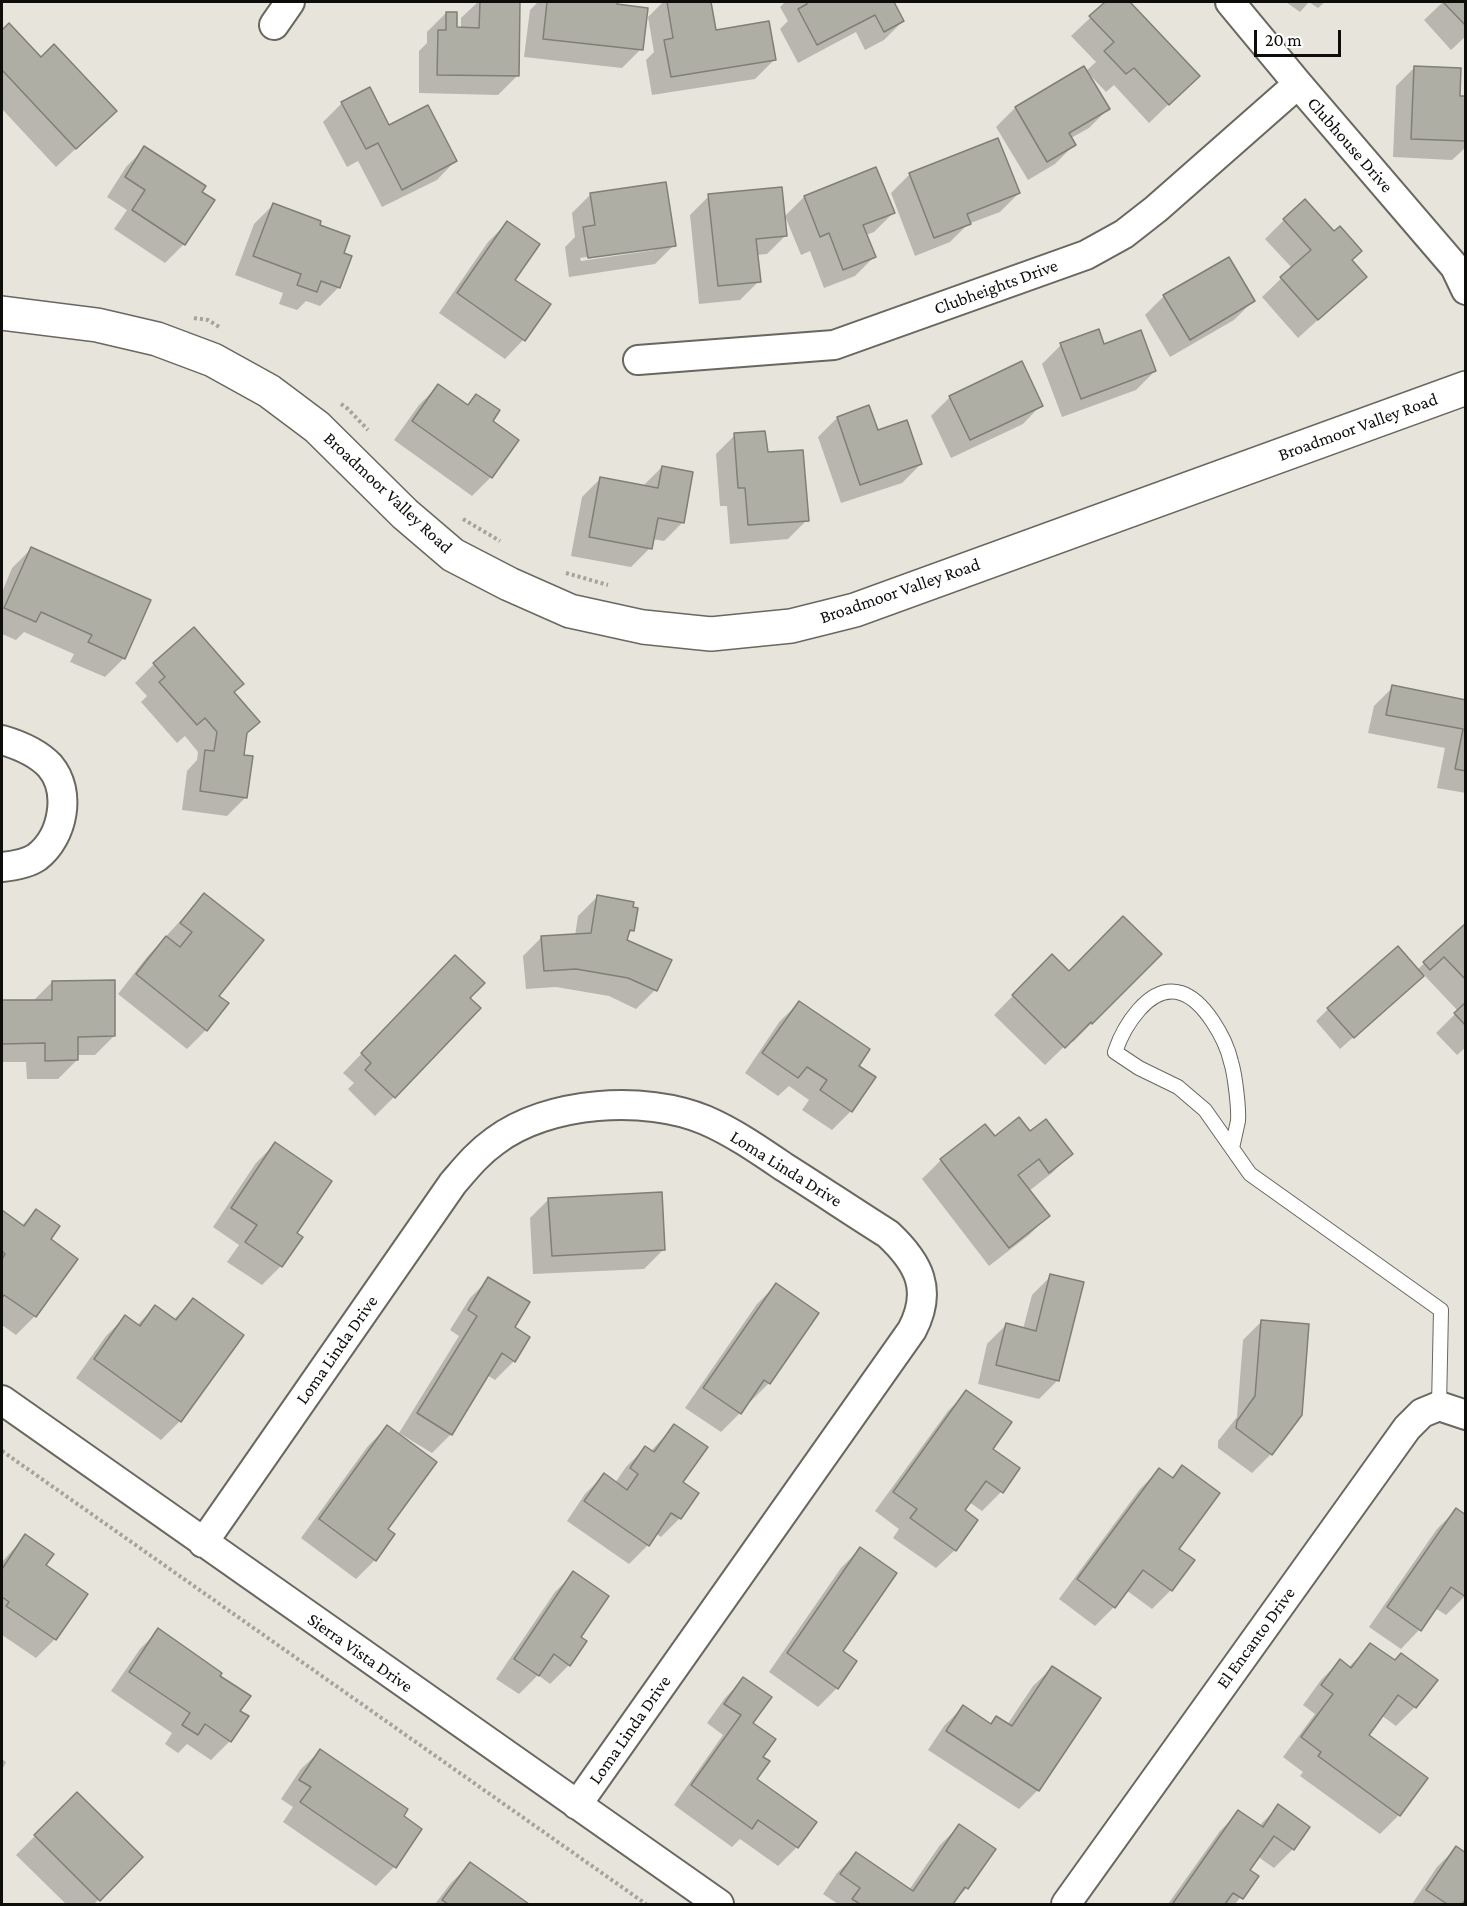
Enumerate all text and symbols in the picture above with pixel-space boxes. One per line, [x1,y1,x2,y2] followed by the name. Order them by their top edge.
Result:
[1257,18,1344,56] scale bar
[1265,30,1302,50] text: 20 m
[1303,93,1397,197] street label: Clubhouse Drive
[931,255,1061,319] street label: Clubheights Drive
[1275,388,1441,466] street label: Broadmoor Valley Road
[319,428,457,558] street label: Broadmoor Valley Road
[817,553,983,629] street label: Broadmoor Valley Road
[726,1126,846,1212] street label: Loma Linda Drive
[292,1291,382,1409] street label: Loma Linda Drive
[1212,1583,1300,1693] street label: El Encanto Drive
[303,1609,417,1697] street label: Sierra Vista Drive
[585,1671,675,1789] street label: Loma Linda Drive

